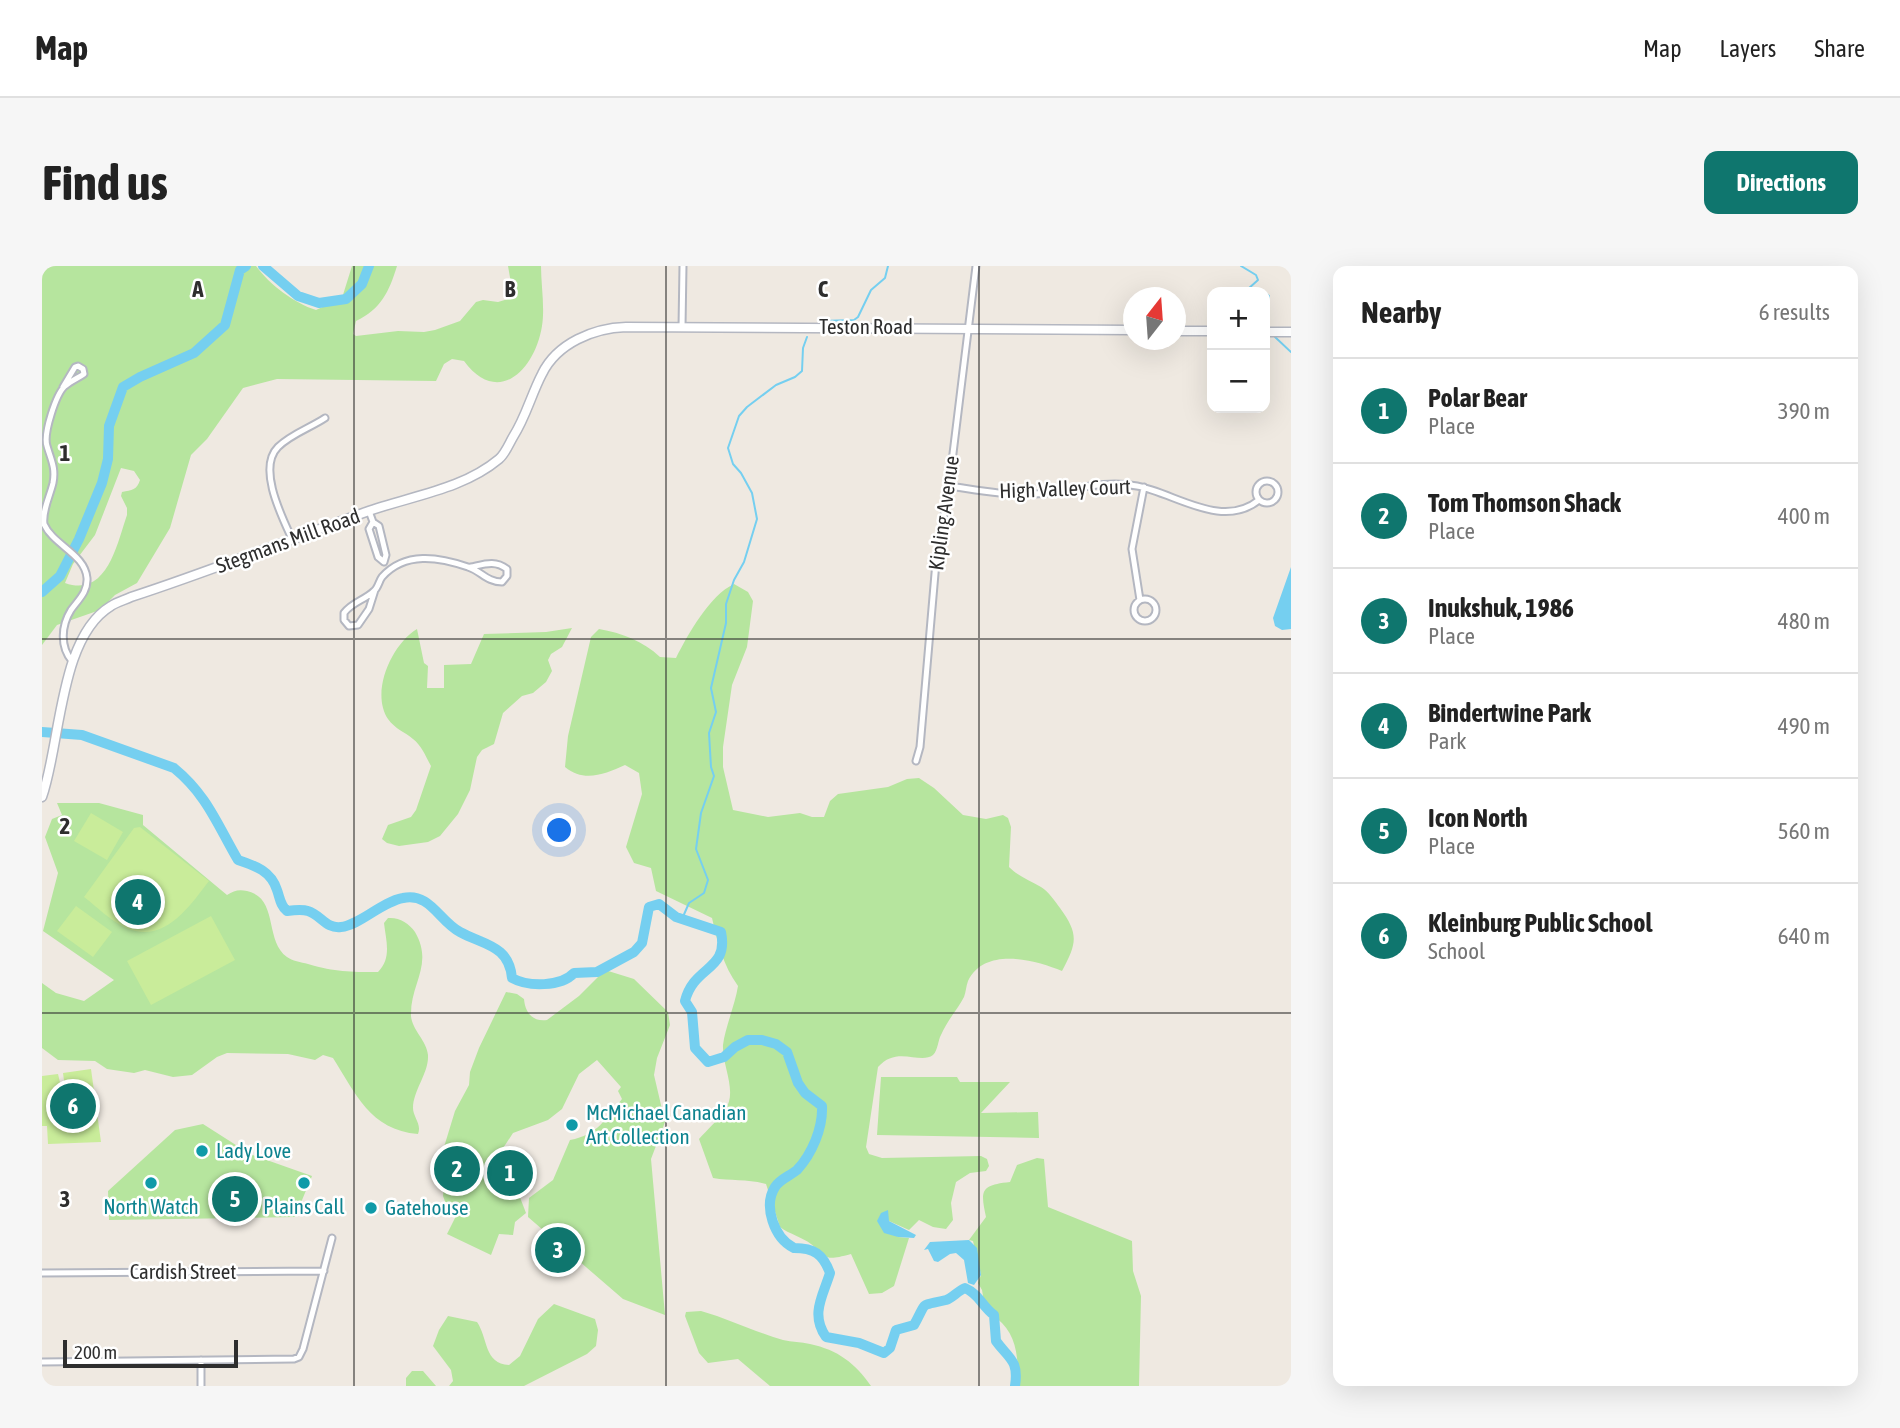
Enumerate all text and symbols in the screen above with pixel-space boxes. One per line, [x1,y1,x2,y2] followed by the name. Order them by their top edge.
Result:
[35,29,88,67] text: Map
[1643,35,1682,62] text: Map
[1720,35,1776,62] text: Layers
[1814,35,1865,62] text: Share
[1704,151,1858,214] button: Directions
[42,154,168,210] text: Find us
[191,276,204,302] text: A
[505,276,516,302] text: B
[818,276,829,302] text: C
[1123,287,1186,350] north arrow
[1207,287,1270,413] map controls
[1207,287,1270,350] button: +
[1361,295,1441,329] text: Nearby
[1759,299,1830,325] text: 6 results
[819,314,913,338] street label: Teston Road
[1207,350,1270,413] button: −
[1428,383,1527,413] text: Polar Bear
[1379,398,1389,424] text: 1
[1778,398,1830,424] text: 390 m
[1428,413,1475,439] text: Place
[60,440,71,466] text: 1
[923,454,963,572] street label: Kipling Avenue
[999,474,1131,502] street label: High Valley Court
[1428,488,1621,518] text: Tom Thomson Shack
[212,503,363,577] street label: Stegmans Mill Road
[1379,503,1389,529] text: 2
[1778,503,1830,529] text: 400 m
[1428,518,1475,544] text: Place
[1428,593,1574,623] text: Inukshuk, 1986
[1379,608,1389,634] text: 3
[1778,608,1830,634] text: 480 m
[1428,623,1475,649] text: Place
[1428,698,1591,728] text: Bindertwine Park
[1379,713,1389,739] text: 4
[1778,713,1830,739] text: 490 m
[1428,728,1466,754] text: Park
[1428,803,1528,833] text: Icon North
[60,813,70,839] text: 2
[542,813,576,847] your location
[1379,818,1389,844] text: 5
[1778,818,1830,844] text: 560 m
[1428,833,1475,859] text: Place
[115,876,161,928] pin: 4
[1428,908,1652,938] text: Kleinburg Public School
[1379,923,1389,949] text: 6
[1778,923,1830,949] text: 640 m
[1428,938,1485,964] text: School
[50,1080,96,1132] pin: 6
[586,1100,746,1148] place label: McMichael Canadian Art Collection
[564,1117,580,1133] marker: McMichael Canadian Art Collection
[216,1138,291,1162] place label: Lady Love
[194,1143,210,1159] marker: Lady Love
[434,1143,480,1195] pin: 2
[487,1147,533,1199] pin: 1
[212,1173,258,1225] pin: 5
[143,1175,159,1191] marker: North Watch
[296,1175,312,1191] marker: Plains Call
[60,1186,70,1212] text: 3
[103,1194,199,1218] place label: North Watch
[263,1194,345,1218] place label: Plains Call
[385,1195,468,1219] place label: Gatehouse
[363,1200,379,1216] marker: Gatehouse
[535,1224,581,1276] pin: 3
[130,1259,236,1283] street label: Cardish Street
[63,1337,238,1369] scale bar
[74,1341,117,1363] text: 200 m

